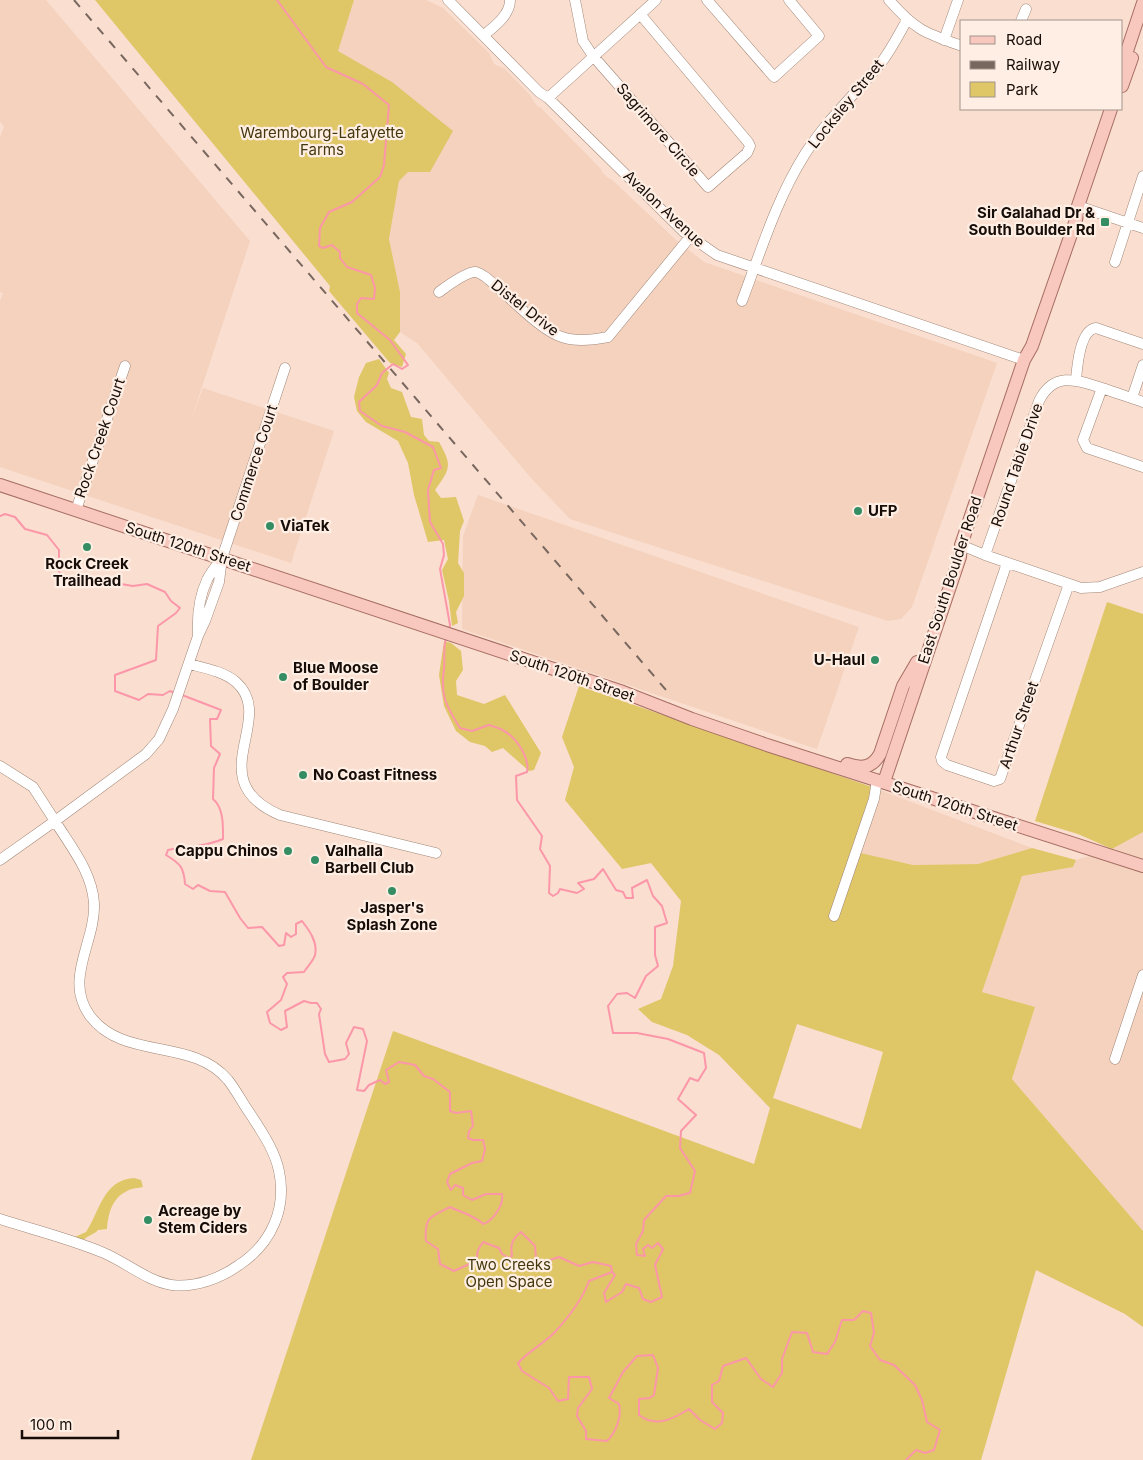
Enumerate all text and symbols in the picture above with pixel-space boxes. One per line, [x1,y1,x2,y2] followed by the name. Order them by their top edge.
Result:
[960,20,1123,110] legend
[1006,30,1042,49] text: Road
[804,55,887,152] street label: Locksley Street
[1006,55,1061,74] text: Railway
[612,79,704,181] street label: Sagrimore Circle
[1006,80,1039,99] text: Park
[240,123,404,159] park label: Warembourg-Lafayette Farms
[620,166,709,251] street label: Avalon Avenue
[969,203,1095,239] place label: Sir Galahad Dr & South Boulder Rd
[1099,216,1111,228] marker: Sir Galahad Dr & South Boulder Rd
[488,275,563,340] street label: Distel Drive
[70,375,129,500] street label: Rock Creek Court
[986,400,1047,529] street label: Round Table Drive
[226,402,281,524] street label: Commerce Court
[913,494,986,666] street label: East South Boulder Road
[868,501,898,520] place label: UFP
[852,505,864,517] marker: UFP
[280,516,330,535] place label: ViaTek
[123,517,253,576] street label: South 120th Street
[264,520,276,532] marker: ViaTek
[81,541,93,553] marker: Rock Creek Trailhead
[45,554,129,590] place label: Rock Creek Trailhead
[507,645,637,706] street label: South 120th Street
[814,650,865,669] place label: U-Haul
[869,654,881,666] marker: U-Haul
[293,658,379,694] place label: Blue Moose of Boulder
[277,671,289,683] marker: Blue Moose of Boulder
[995,679,1042,771] street label: Arthur Street
[313,765,437,784] place label: No Coast Fitness
[297,769,309,781] marker: No Coast Fitness
[890,776,1020,835] street label: South 120th Street
[175,841,278,860] place label: Cappu Chinos
[325,841,414,877] place label: Valhalla Barbell Club
[282,845,294,857] marker: Cappu Chinos
[309,854,321,866] marker: Valhalla Barbell Club
[386,885,398,897] marker: Jasper's Splash Zone
[347,898,437,934] place label: Jasper's Splash Zone
[158,1201,247,1237] place label: Acreage by Stem Ciders
[142,1214,154,1226] marker: Acreage by Stem Ciders
[465,1255,553,1291] park label: Two Creeks Open Space
[22,1408,119,1440] scale bar
[30,1415,72,1434] text: 100 m

